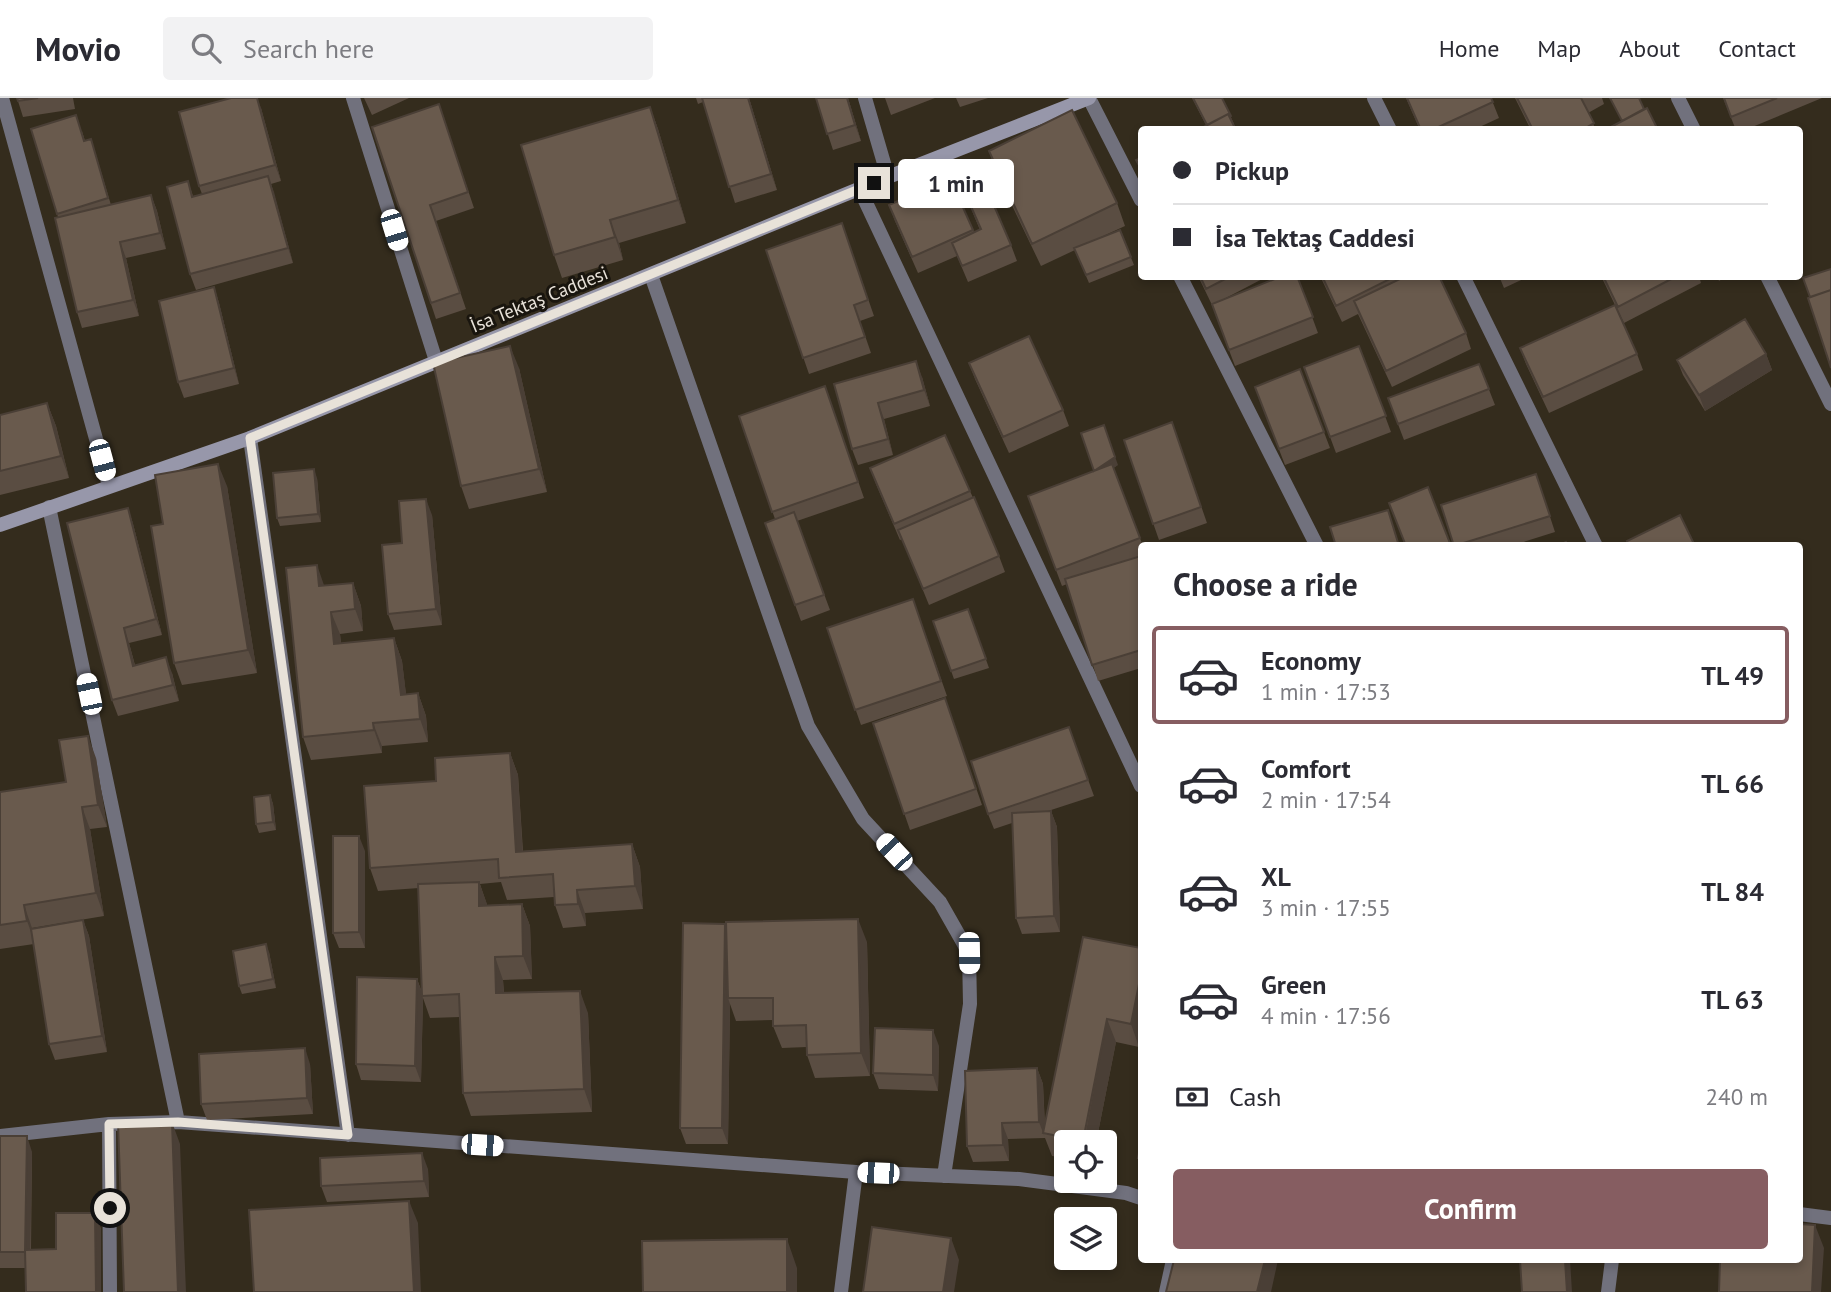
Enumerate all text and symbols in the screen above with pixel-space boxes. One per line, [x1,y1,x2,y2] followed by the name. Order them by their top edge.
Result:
[163,17,653,80] search box
[35,27,121,70] text: Movio
[187,29,225,67] icon: search
[243,32,374,65] text: Search here
[1439,33,1499,64] text: Home
[1537,33,1581,64] text: Map
[1619,33,1680,64] text: About
[1718,33,1796,64] text: Contact
[1215,154,1289,187] text: Pickup
[898,158,1014,208] callout: 1 min
[858,167,890,199] route end
[928,169,984,198] text: 1 min
[378,207,411,253] car
[1215,221,1415,254] text: İsa Tektaş Caddesi
[467,260,611,338] street label: İsa Tektaş Caddesi
[87,437,118,483] car
[1173,563,1358,605] text: Choose a ride
[1177,644,1240,707] icon: car
[1261,644,1361,677] text: Economy
[1701,659,1764,692] text: TL 49
[75,671,104,717] car
[1261,677,1391,706] text: 1 min · 17:53
[1177,752,1240,815] icon: car
[1261,752,1351,785] text: Comfort
[1701,767,1764,800] text: TL 66
[1261,785,1391,814] text: 2 min · 17:54
[872,829,917,875] car
[1177,860,1240,923] icon: car
[1261,860,1291,893] text: XL
[1701,875,1764,908] text: TL 84
[1261,893,1391,922] text: 3 min · 17:55
[959,932,980,974] car
[1177,968,1240,1031] icon: car
[1261,968,1326,1001] text: Green
[1701,983,1764,1016] text: TL 63
[1261,1001,1391,1030] text: 4 min · 17:56
[1173,1078,1211,1116] icon: cash
[1229,1080,1281,1113] text: Cash
[1706,1082,1768,1111] text: 240 m
[1054,1130,1117,1270] map controls
[1054,1130,1117,1193] button: locate
[461,1133,504,1157] car
[857,1162,900,1184] car
[1173,1169,1768,1249] button: Confirm
[94,1192,126,1224] route start
[1054,1207,1117,1270] button: layers

